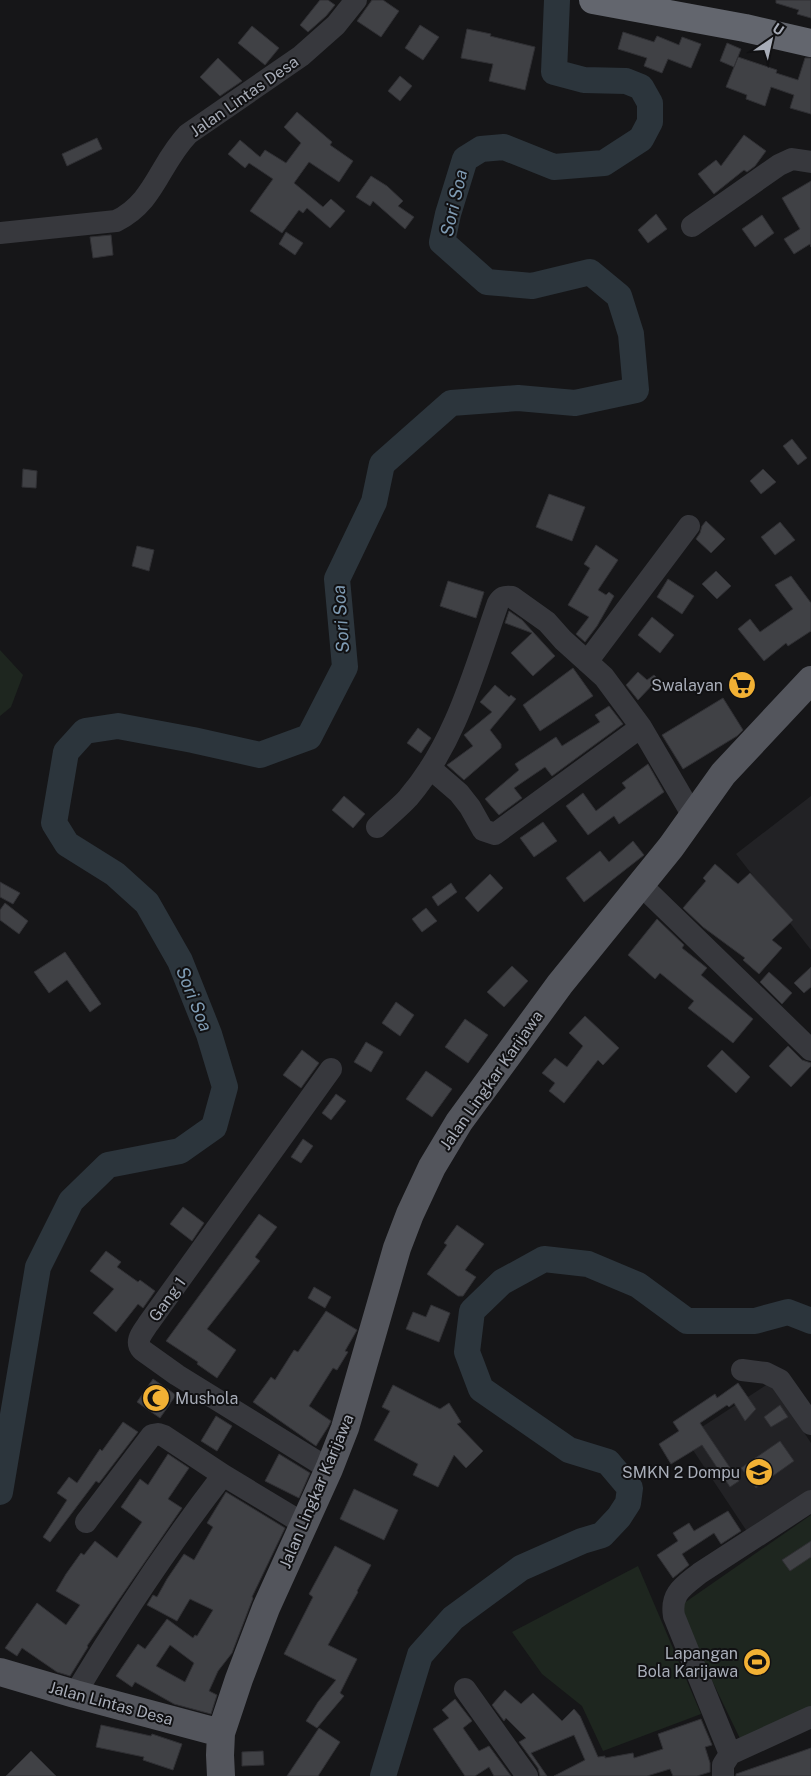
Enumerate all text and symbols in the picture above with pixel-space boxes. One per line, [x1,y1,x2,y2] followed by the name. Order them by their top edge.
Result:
[746,15,796,65] north arrow
[770,20,787,39] text: U
[186,52,302,141] street label: Jalan Lintas Desa
[436,167,471,238] water label: Sori Soa
[328,584,353,654] water label: Sori Soa
[727,670,757,700] supermarket icon: Swalayan
[651,676,723,695] place label: Swalayan
[172,963,217,1034] water label: Sori Soa
[436,1007,547,1154] street label: Jalan Lingkar Karijawa
[145,1273,190,1325] street label: Gang 1
[141,1383,171,1413] mosque icon: Mushola
[175,1389,238,1408] place label: Mushola
[275,1411,358,1571] street label: Jalan Lingkar Karijawa
[744,1457,774,1487] school or university icon: SMKN 2 Dompu
[622,1463,740,1482] place label: SMKN 2 Dompu
[637,1644,738,1681] place label: Lapangan Bola Karijawa
[742,1647,772,1677] sports icon: Lapangan Bola Karijawa
[47,1678,175,1729] street label: Jalan Lintas Desa

